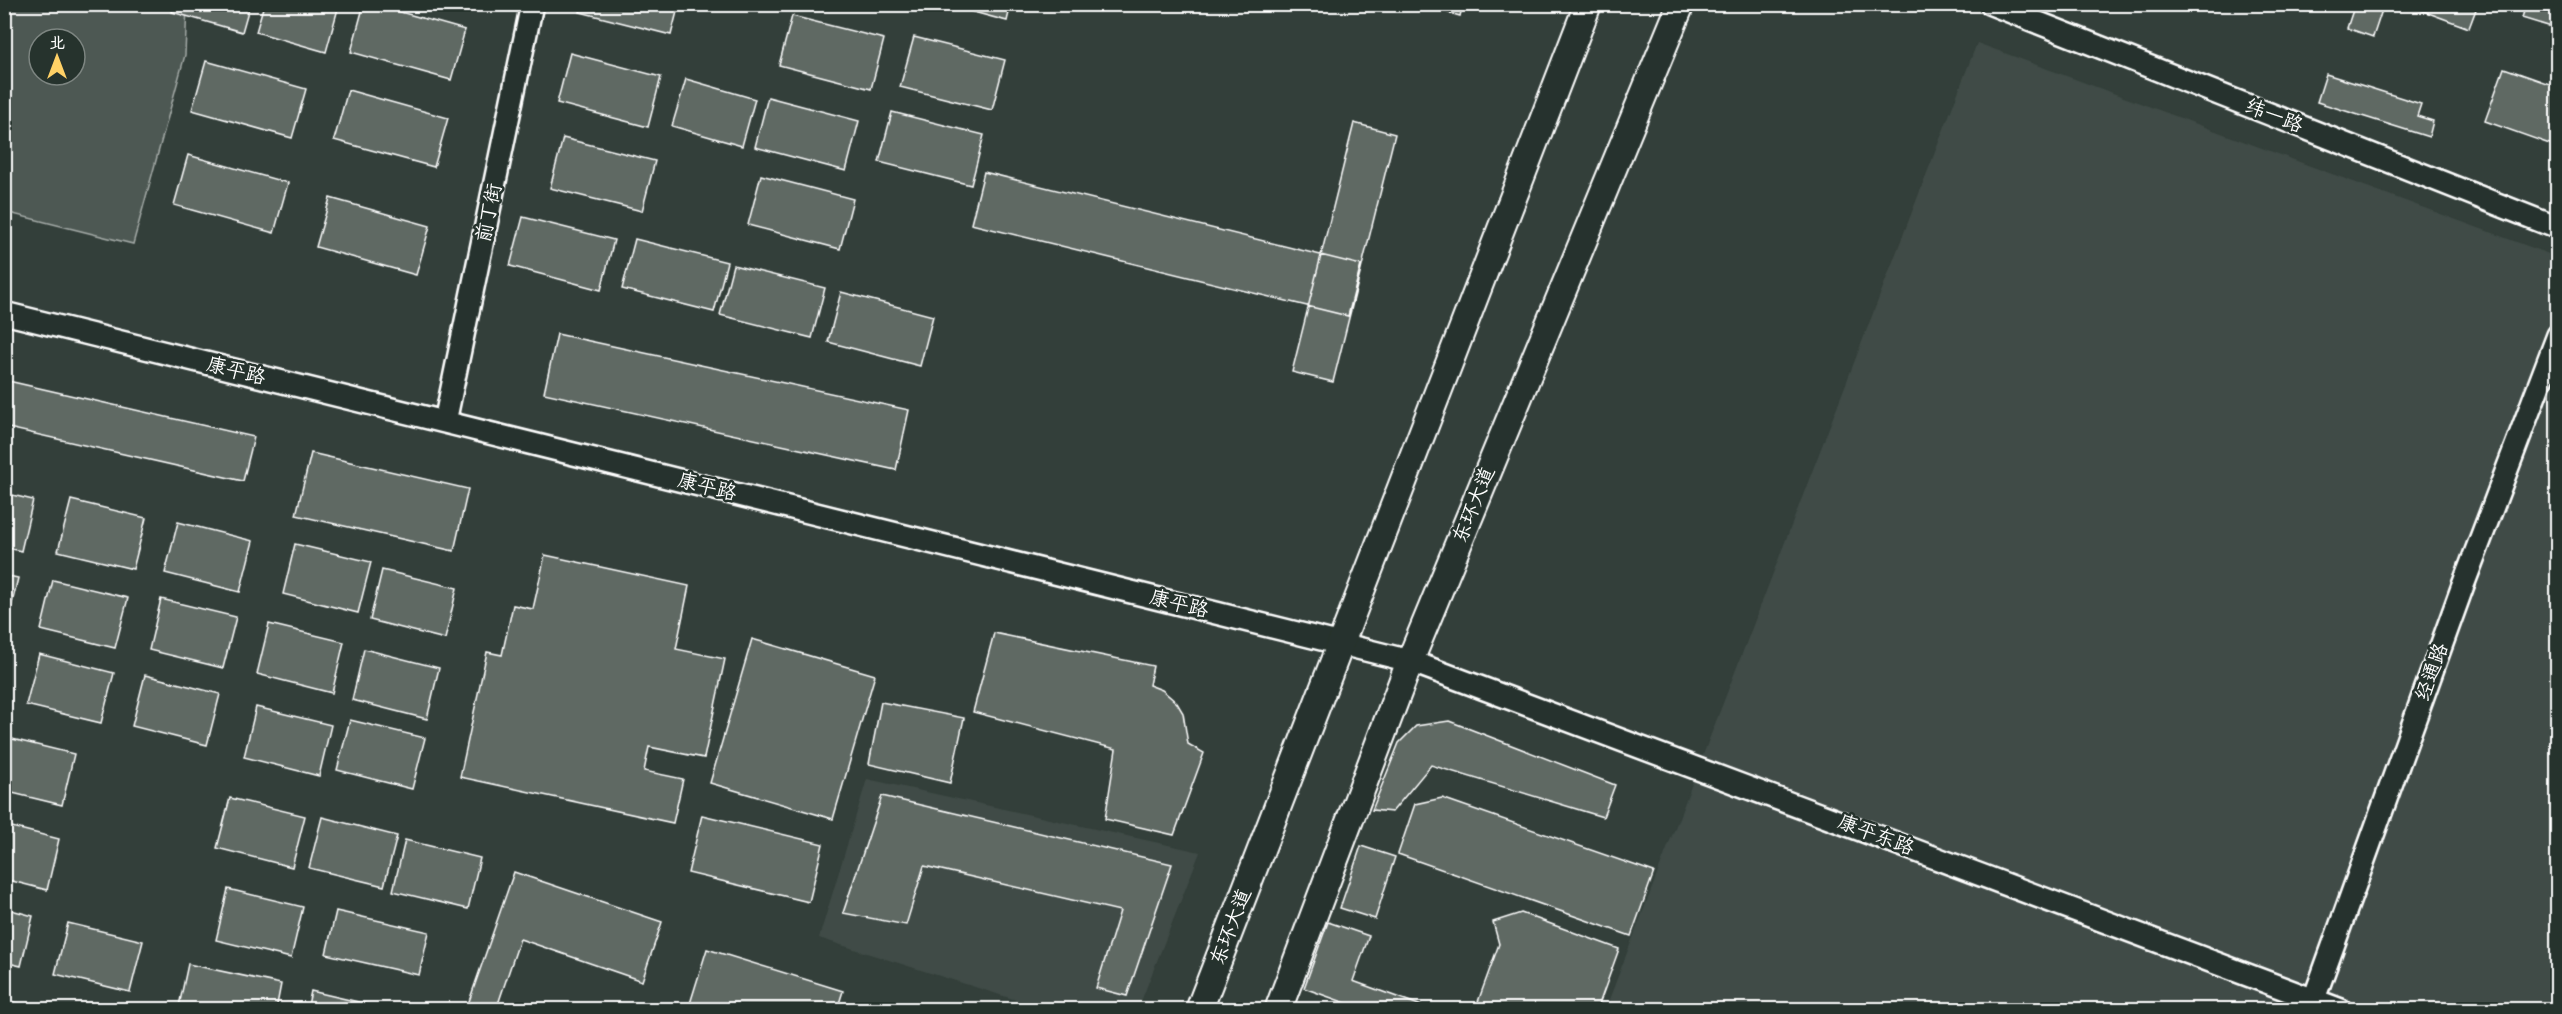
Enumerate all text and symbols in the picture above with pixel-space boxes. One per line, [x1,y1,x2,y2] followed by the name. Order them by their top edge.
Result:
[27,27,87,87] north arrow
[49,34,65,53] text: 北
[2242,94,2307,138] street label: 纬一路
[471,181,507,245] street label: 前丁街
[204,352,269,390] street label: 康平路
[1448,463,1500,547] street label: 东环大道
[675,468,740,506] street label: 康平路
[1147,585,1212,623] street label: 康平路
[2410,639,2454,704] street label: 经通路
[1834,809,1919,861] street label: 康平东路
[1205,885,1257,969] street label: 东环大道

